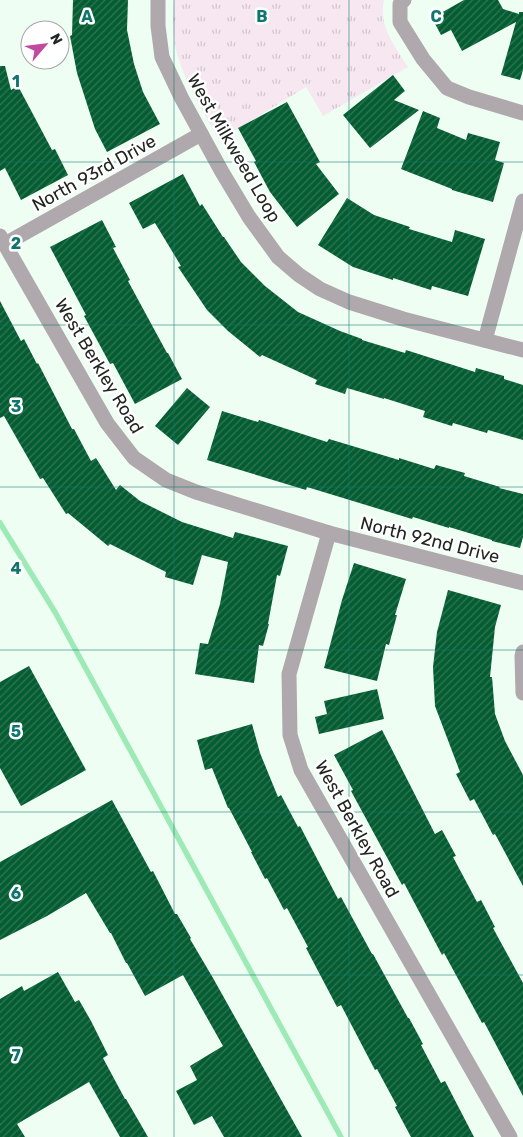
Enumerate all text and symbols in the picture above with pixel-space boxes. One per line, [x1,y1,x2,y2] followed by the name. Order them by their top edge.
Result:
[81,7,93,26] text: A
[256,7,268,26] text: B
[430,7,442,26] text: C
[20,20,70,70] north arrow
[46,31,66,48] text: N
[183,70,285,226] street label: West Milkweed Loop
[12,72,20,91] text: 1
[28,130,160,216] street label: North 93rd Drive
[11,234,21,253] text: 2
[50,295,148,437] street label: West Berkley Road
[11,397,21,416] text: 3
[358,512,502,568] street label: North 92nd Drive
[11,559,22,578] text: 4
[11,722,21,741] text: 5
[310,756,404,902] street label: West Berkley Road
[11,884,21,903] text: 6
[11,1046,21,1065] text: 7

